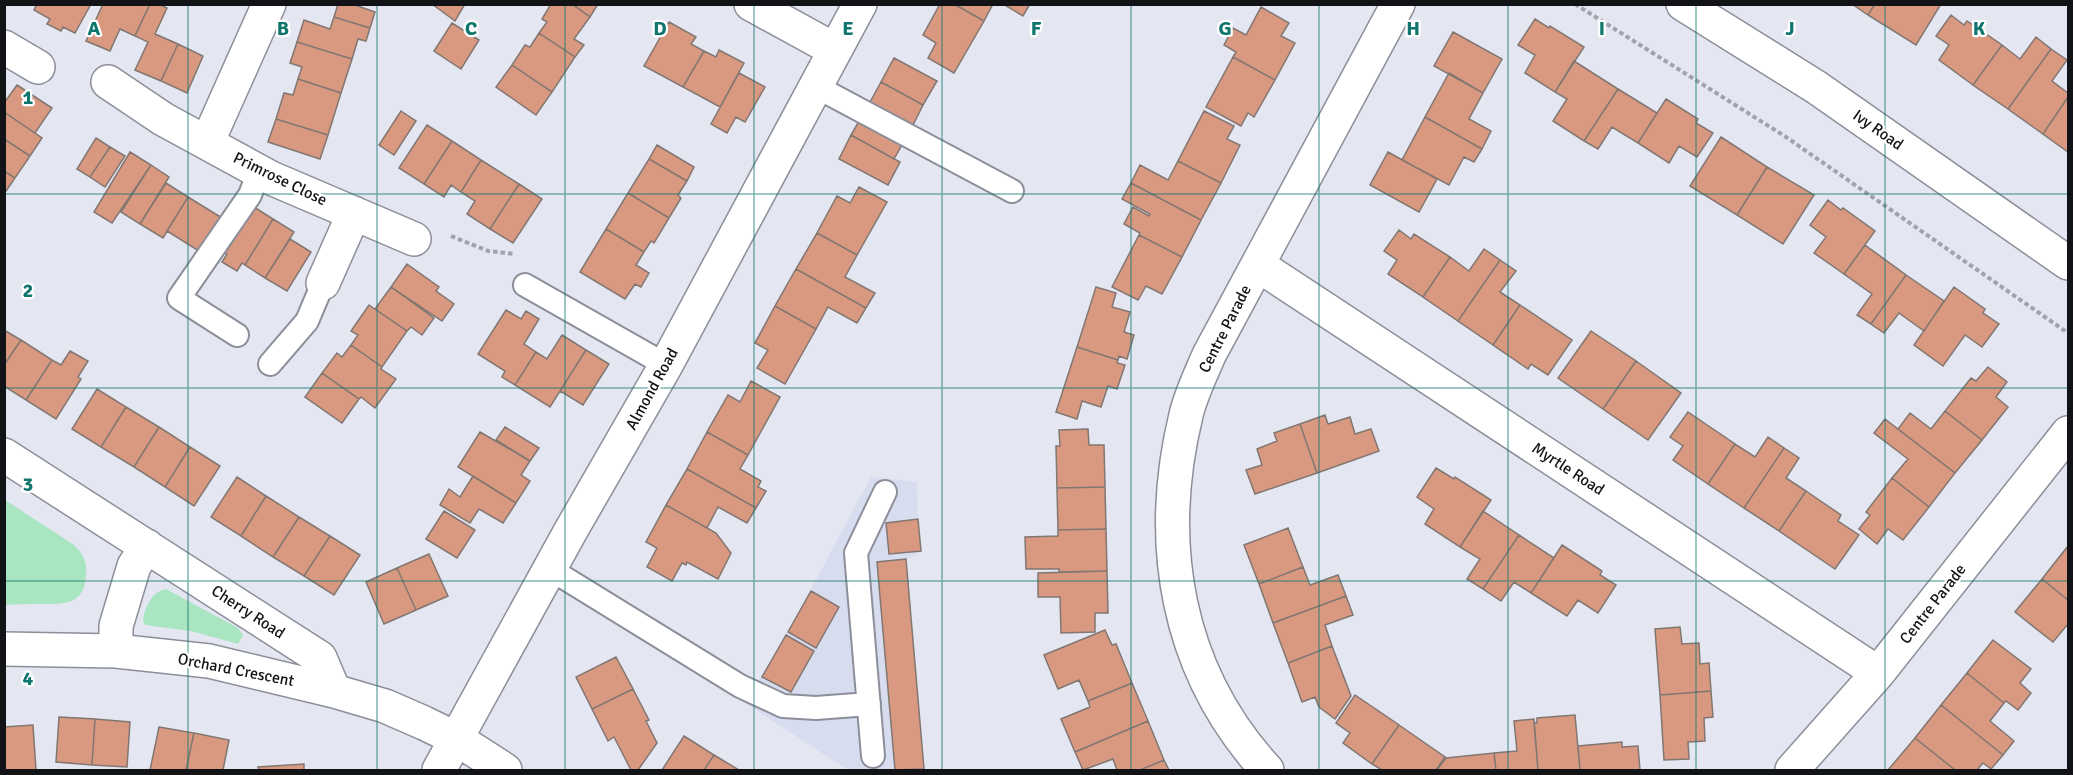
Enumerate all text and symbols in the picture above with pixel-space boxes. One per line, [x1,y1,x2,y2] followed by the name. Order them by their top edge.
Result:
[88,16,101,41] text: A
[277,16,289,41] text: B
[465,16,477,41] text: C
[653,16,667,41] text: D
[842,16,854,41] text: E
[1031,16,1042,41] text: F
[1218,16,1232,41] text: G
[1406,16,1420,41] text: H
[1599,16,1605,41] text: I
[1785,16,1795,41] text: J
[1973,16,1986,41] text: K
[23,85,34,110] text: 1
[1849,105,1907,155] street label: Ivy Road
[230,148,330,210] street label: Primrose Close
[23,278,33,303] text: 2
[1194,282,1256,376] street label: Centre Parade
[621,345,683,433] street label: Almond Road
[1528,438,1608,500] street label: Myrtle Road
[23,472,33,497] text: 3
[1896,560,1970,648] street label: Centre Parade
[207,581,289,643] street label: Cherry Road
[176,649,296,691] street label: Orchard Crescent
[23,666,34,691] text: 4

